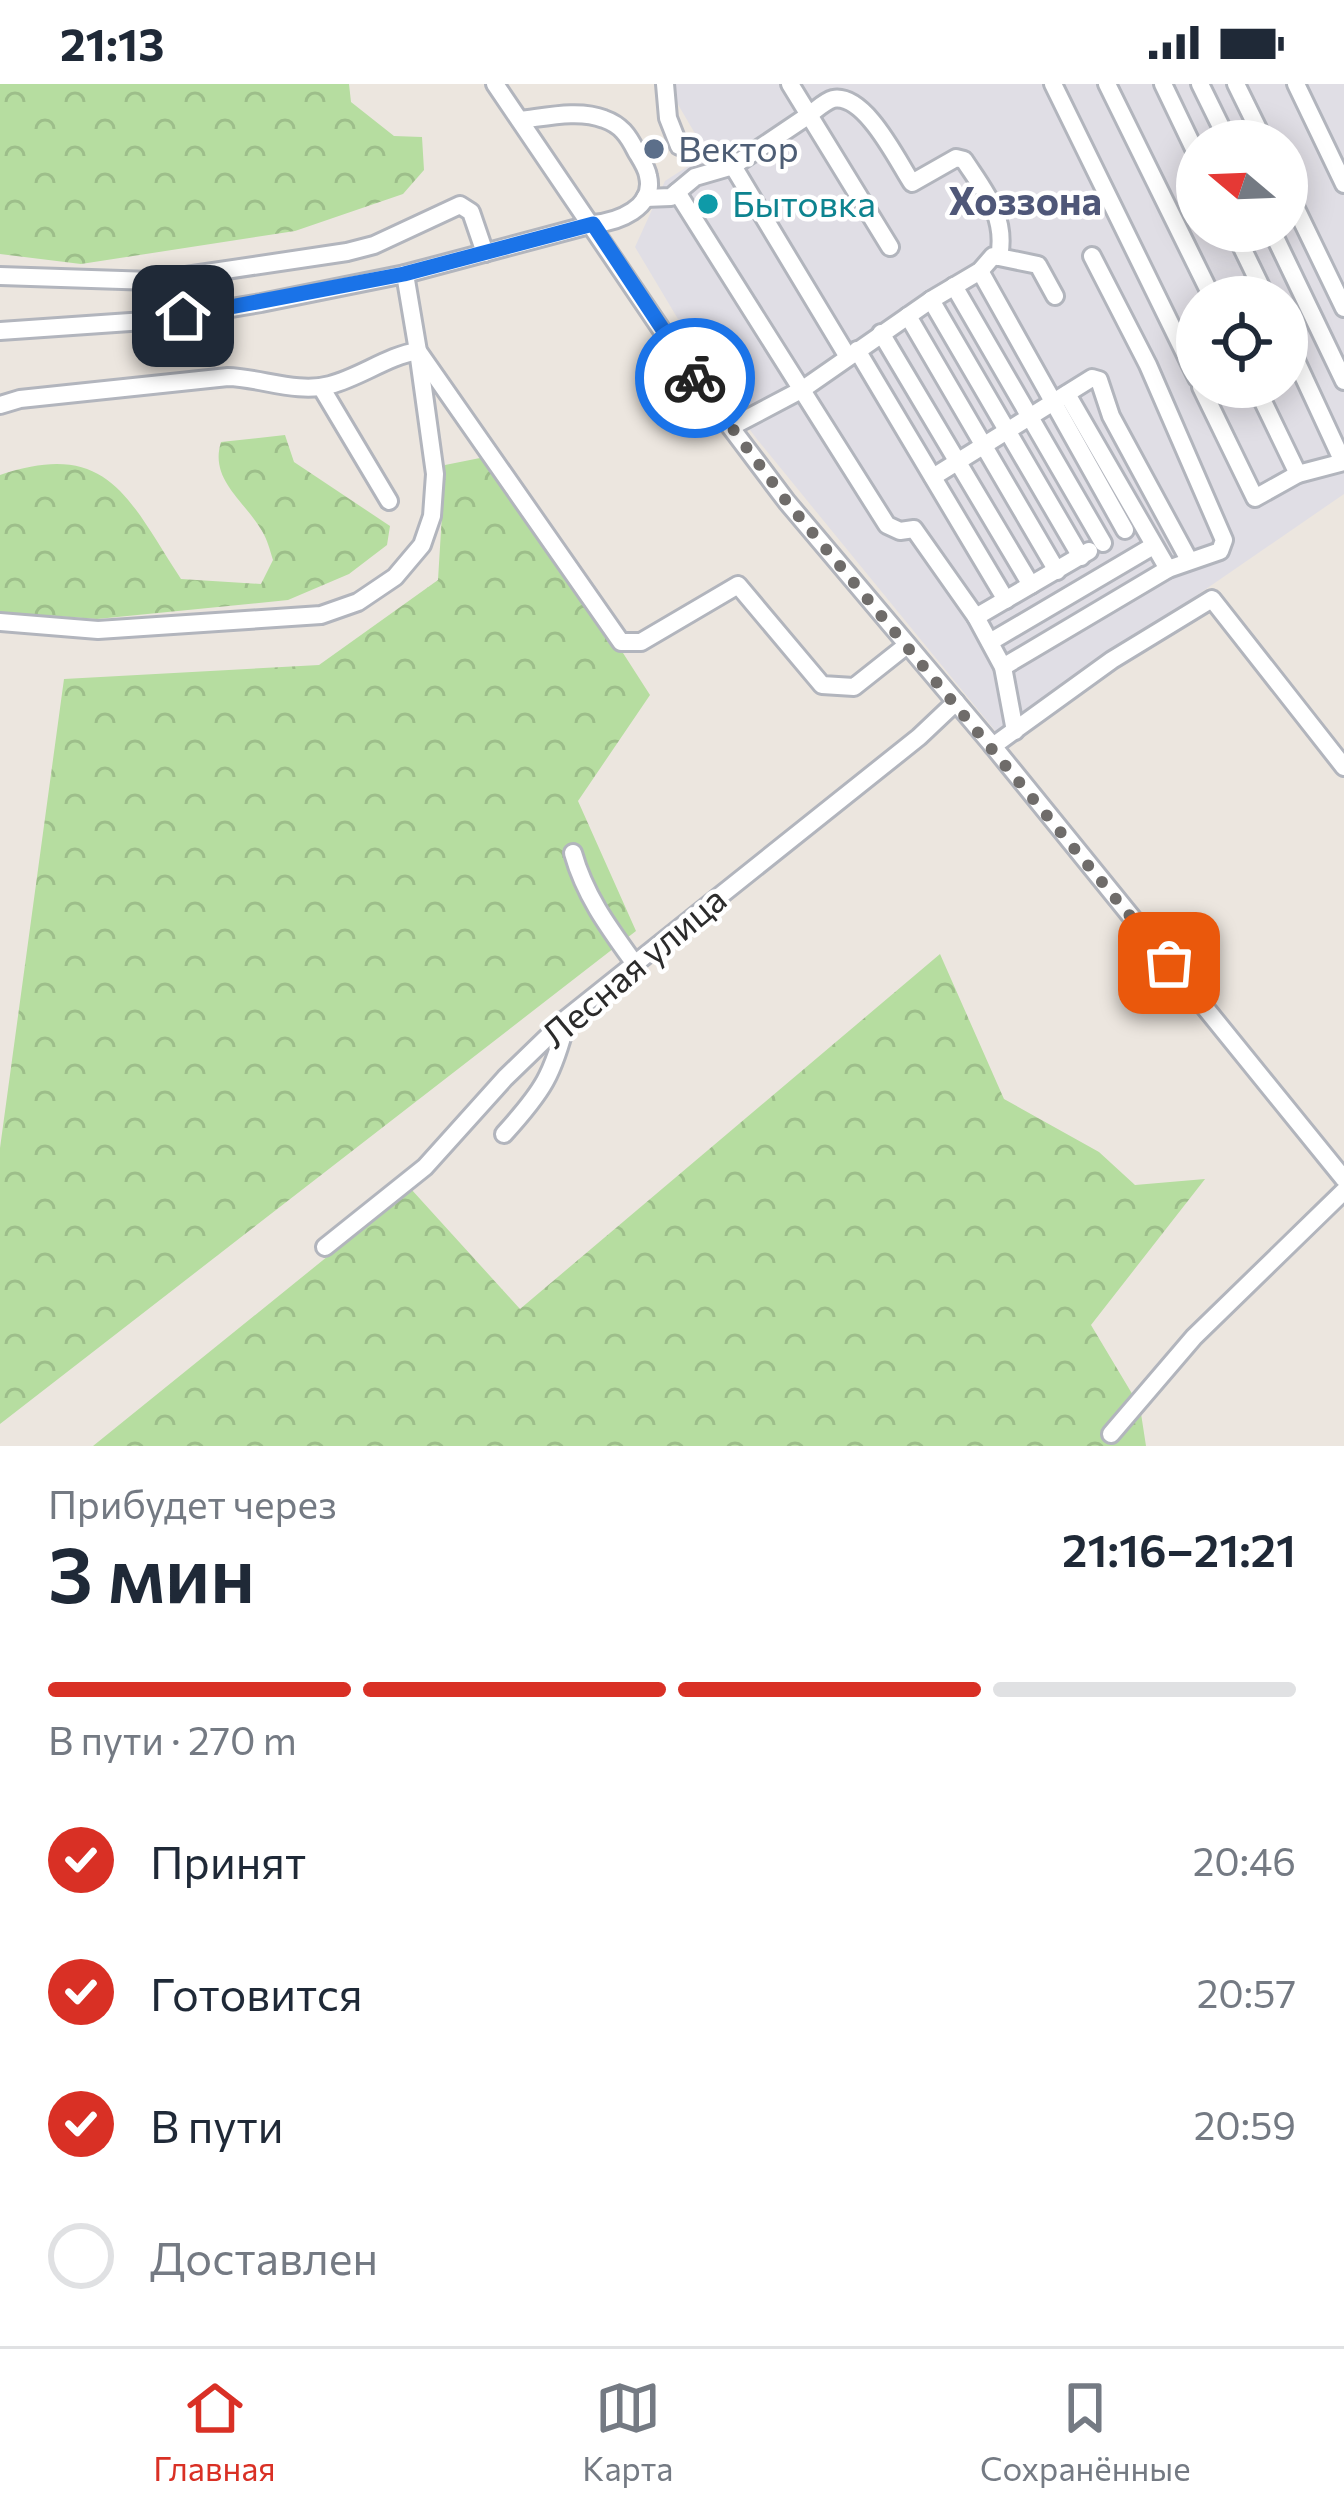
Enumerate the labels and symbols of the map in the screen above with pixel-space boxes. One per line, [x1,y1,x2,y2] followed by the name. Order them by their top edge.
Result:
[1176,120,1308,252] north arrow
[678,125,799,169] place label: Вектор
[641,136,667,162] marker: Вектор
[948,175,1102,223] district label: Хоззона
[732,180,876,224] place label: Бытовка
[695,191,721,217] marker: Бытовка
[132,265,234,367] pin
[635,318,755,438] courier
[532,876,734,1055] street label: Лесная улица
[1118,912,1220,1014] pin

